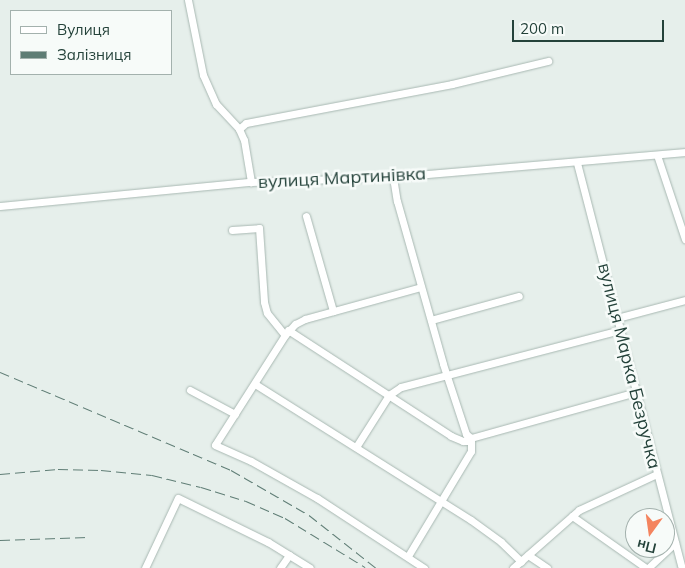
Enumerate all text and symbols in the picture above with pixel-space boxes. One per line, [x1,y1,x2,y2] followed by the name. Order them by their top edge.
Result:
[10,10,172,75] legend
[515,10,668,42] scale bar
[520,19,564,38] text: 200 m
[57,20,110,39] text: Вулиця
[57,45,131,64] text: Залізниця
[257,163,427,193] street label: вулиця Мартинівка
[593,261,665,471] street label: вулиця Марка Безручка
[625,508,675,558] north arrow
[635,535,658,558] text: Пн

